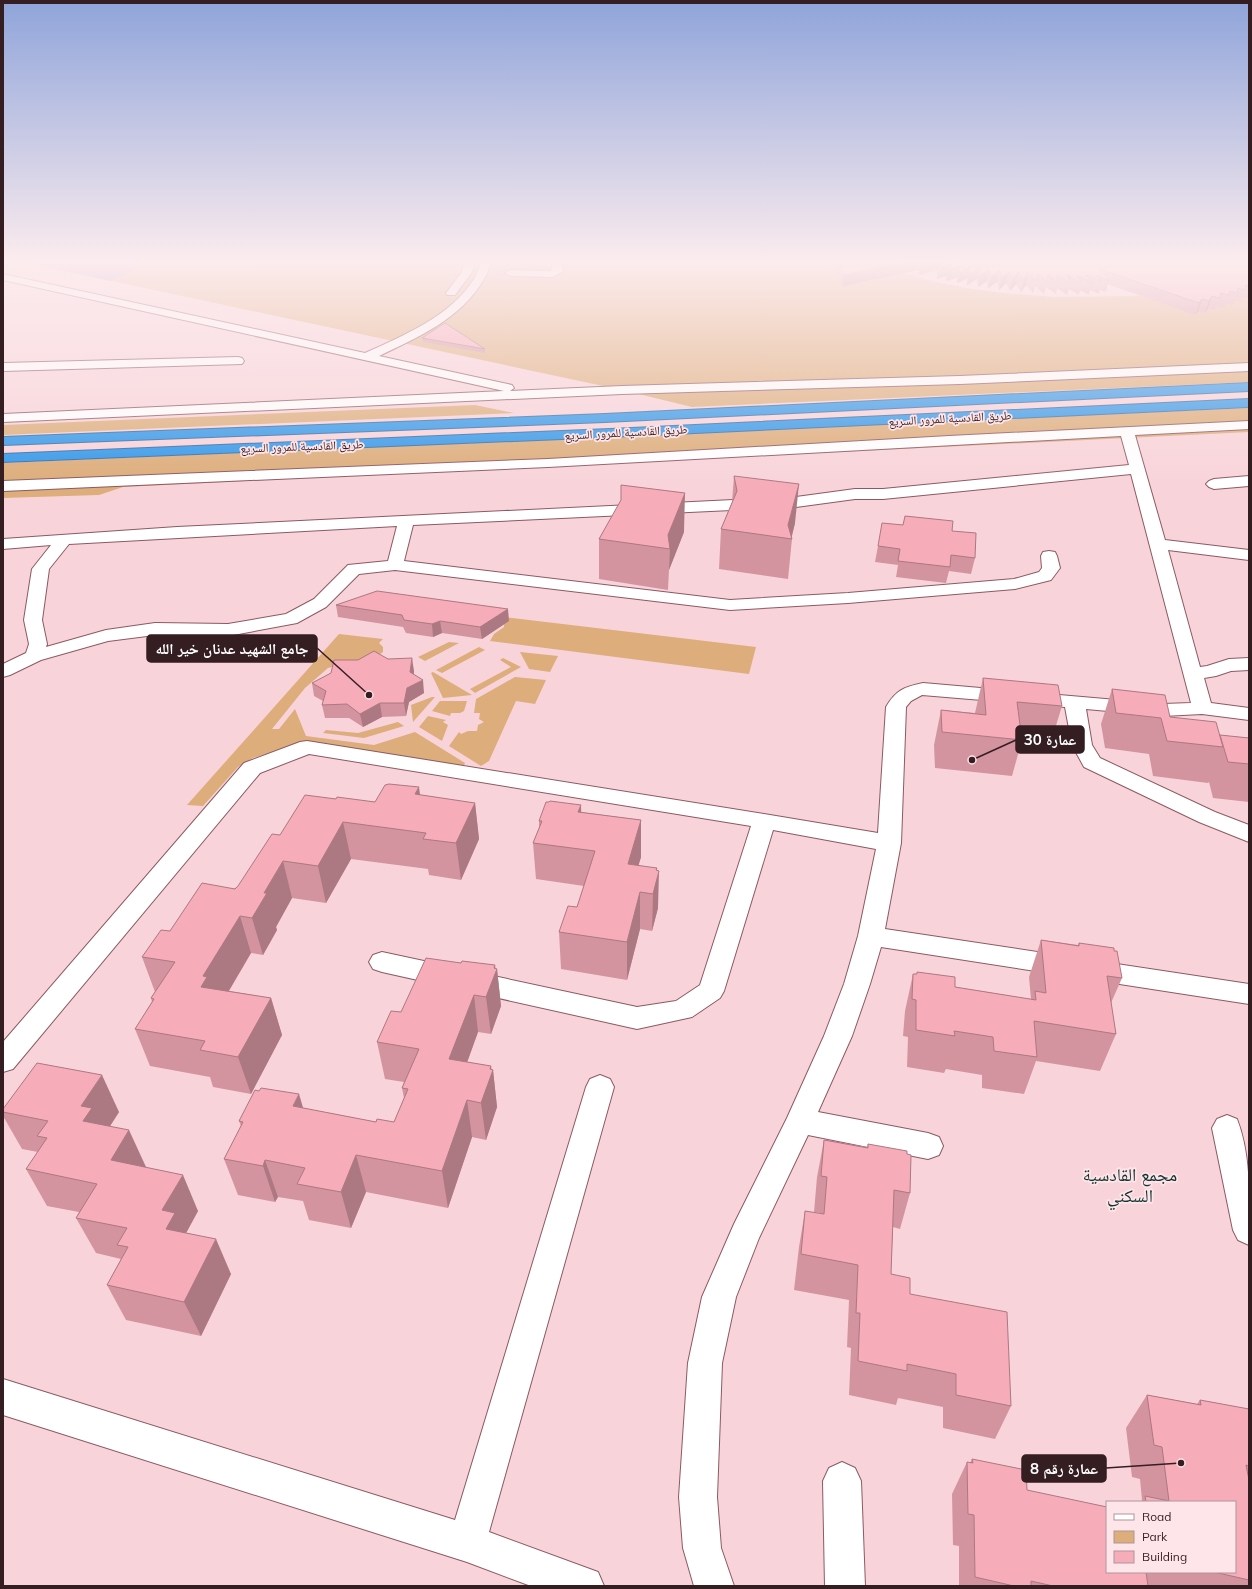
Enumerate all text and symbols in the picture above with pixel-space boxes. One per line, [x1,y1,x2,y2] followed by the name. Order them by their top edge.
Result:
[888,407,1012,429] street label: طريق القادسية للمرور السريع
[564,421,688,443] street label: طريق القادسية للمرور السريع
[240,436,364,456] street label: طريق القادسية للمرور السريع
[147,635,317,662] callout: جامع الشهيد عدنان خير الله
[155,639,309,659] text: جامع الشهيد عدنان خير الله
[1016,726,1084,753] callout: عمارة 30
[1024,730,1076,749] text: عمارة 30
[1083,1163,1177,1210] district label: مجمع القادسية السكني
[1022,1455,1106,1482] callout: عمارة رقم 8
[1030,1459,1098,1479] text: عمارة رقم 8
[1106,1501,1236,1573] legend
[1142,1509,1171,1524] text: Road
[1142,1529,1168,1544] text: Park
[1142,1549,1187,1564] text: Building

